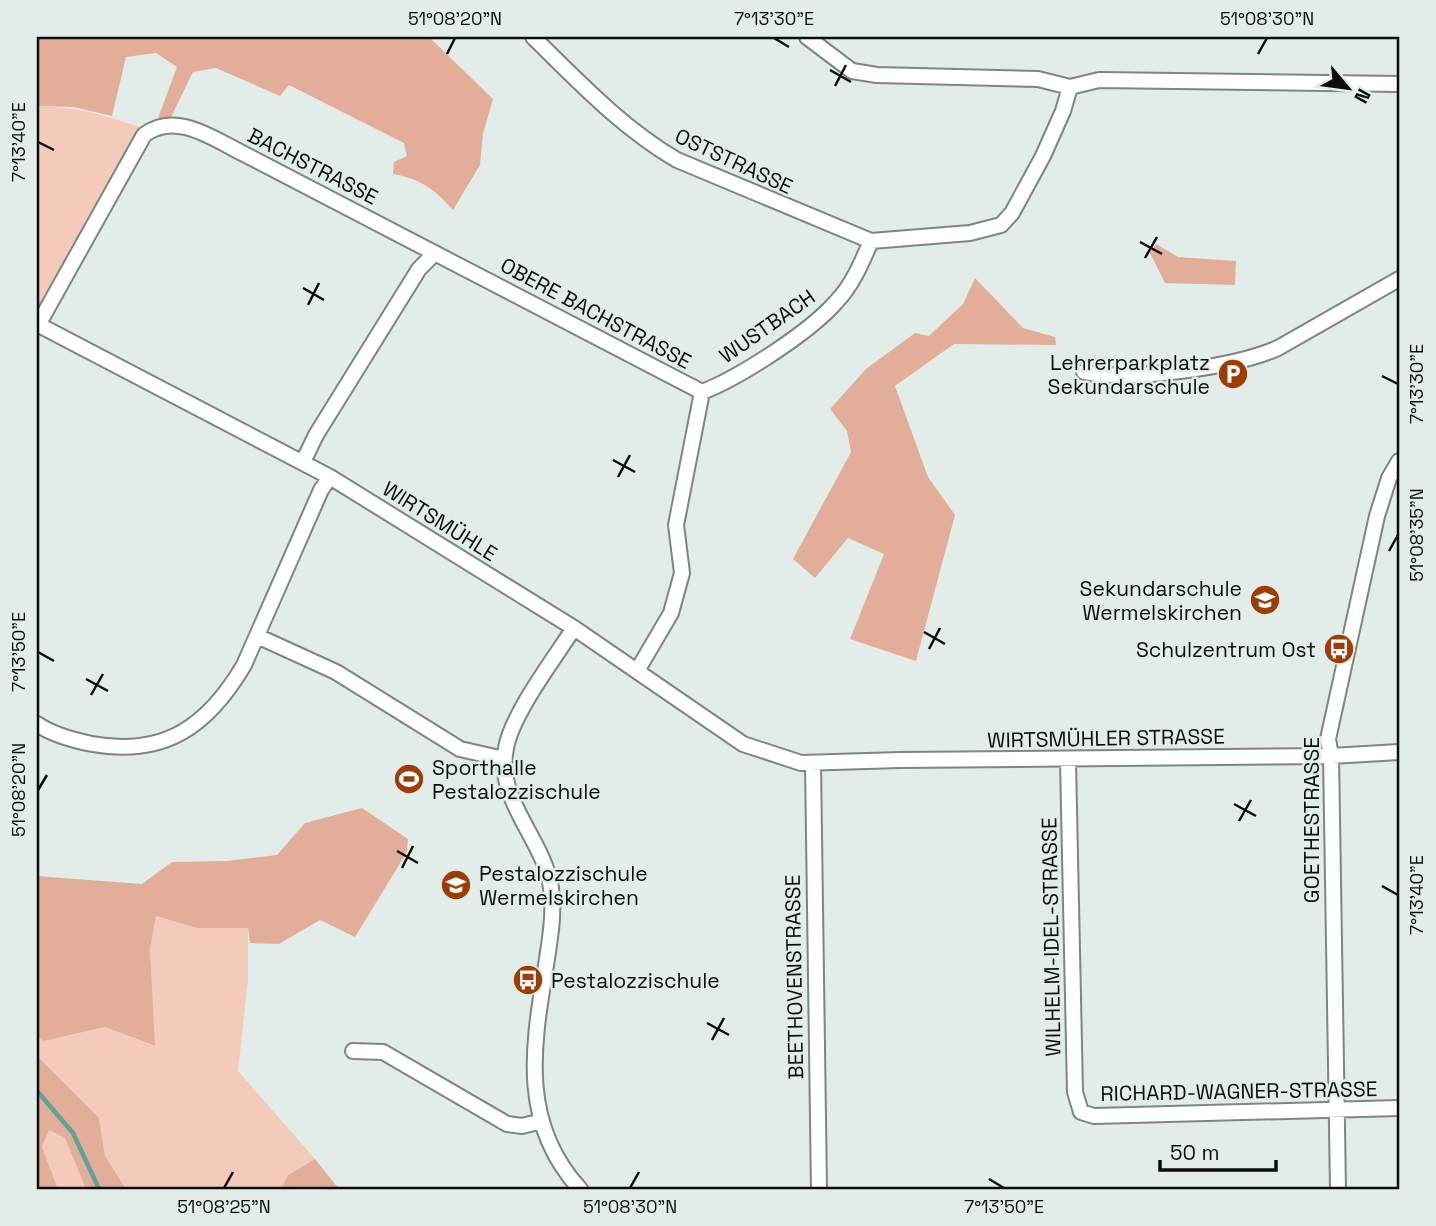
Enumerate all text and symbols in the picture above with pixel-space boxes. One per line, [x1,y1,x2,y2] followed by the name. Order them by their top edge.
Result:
[408,7,502,30] text: 51°08'20"N
[734,7,814,30] text: 7°13'30"E
[1220,7,1314,30] text: 51°08'30"N
[1314,52,1384,122] north arrow
[1348,84,1376,108] text: N
[7,102,30,182] text: 7°13'40"E
[243,122,383,210] street label: BACHSTRASSE
[671,122,797,200] street label: OSTSTRASSE
[496,251,696,375] street label: OBERE BACHSTRASSE
[714,283,820,369] street label: WUSTBACH
[1405,344,1428,424] text: 7°13'30"E
[1048,349,1210,400] place label: Lehrerparkplatz Sekundarschule
[1216,357,1250,391] parking icon: Lehrerparkplatz Sekundarschule
[377,475,503,567] street label: WIRTSMÜHLE
[1405,488,1428,582] text: 51°08'35"N
[1080,575,1242,626] place label: Sekundarschule Wermelskirchen
[1248,583,1282,617] school or university icon: Sekundarschule Wermelskirchen
[7,612,30,692] text: 7°13'50"E
[1322,632,1356,666] bus stop icon: Schulzentrum Ost
[1136,636,1316,663] place label: Schulzentrum Ost
[987,722,1225,754] street label: WIRTSMÜHLER STRASSE
[1298,737,1325,903] street label: GOETHESTRASSE
[7,743,30,837] text: 51°08'20"N
[432,754,601,805] place label: Sporthalle Pestalozzischule
[392,762,426,796] sports icon: Sporthalle Pestalozzischule
[1035,817,1067,1057] street label: WILHELM-IDEL-STRASSE
[1405,855,1428,935] text: 7°13'40"E
[479,860,648,911] place label: Pestalozzischule Wermelskirchen
[439,868,473,902] school or university icon: Pestalozzischule Wermelskirchen
[779,874,809,1080] street label: BEETHOVENSTRASSE
[511,963,545,997] bus stop icon: Pestalozzischule
[551,967,720,994] place label: Pestalozzischule
[1100,1075,1378,1107] street label: RICHARD-WAGNER-STRASSE
[1160,1128,1275,1172] scale bar
[1170,1139,1220,1166] text: 50 m
[177,1195,271,1218] text: 51°08'25"N
[583,1195,677,1218] text: 51°08'30"N
[964,1195,1044,1218] text: 7°13'50"E

